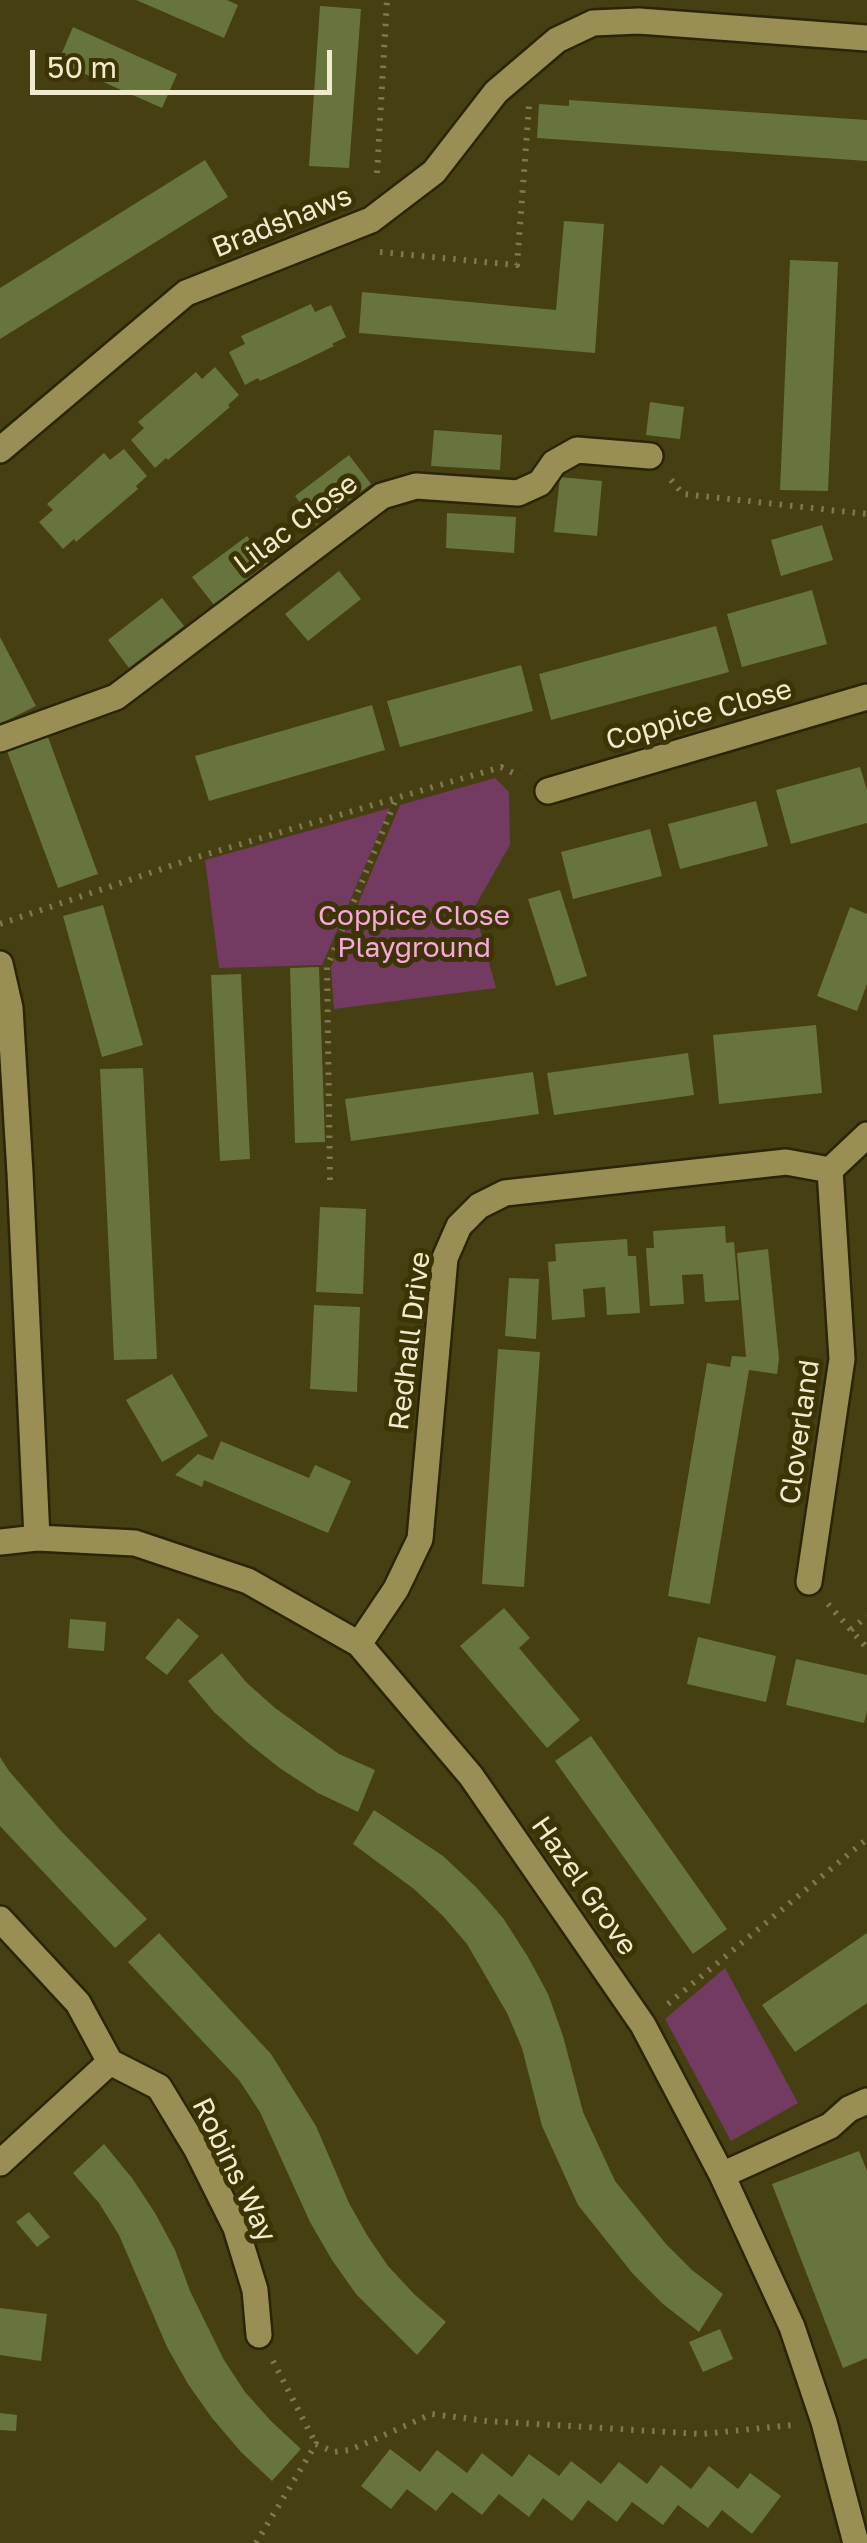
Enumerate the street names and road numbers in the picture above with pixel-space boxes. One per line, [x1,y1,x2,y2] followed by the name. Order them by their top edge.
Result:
[207,179,357,265] street label: Bradshaws
[228,467,364,581] street label: Lilac Close
[602,672,796,758] street label: Coppice Close
[382,1250,438,1432] street label: Redhall Drive
[773,1358,827,1506] street label: Cloverland
[524,1810,644,1962] street label: Hazel Grove
[185,2093,283,2247] street label: Robins Way

